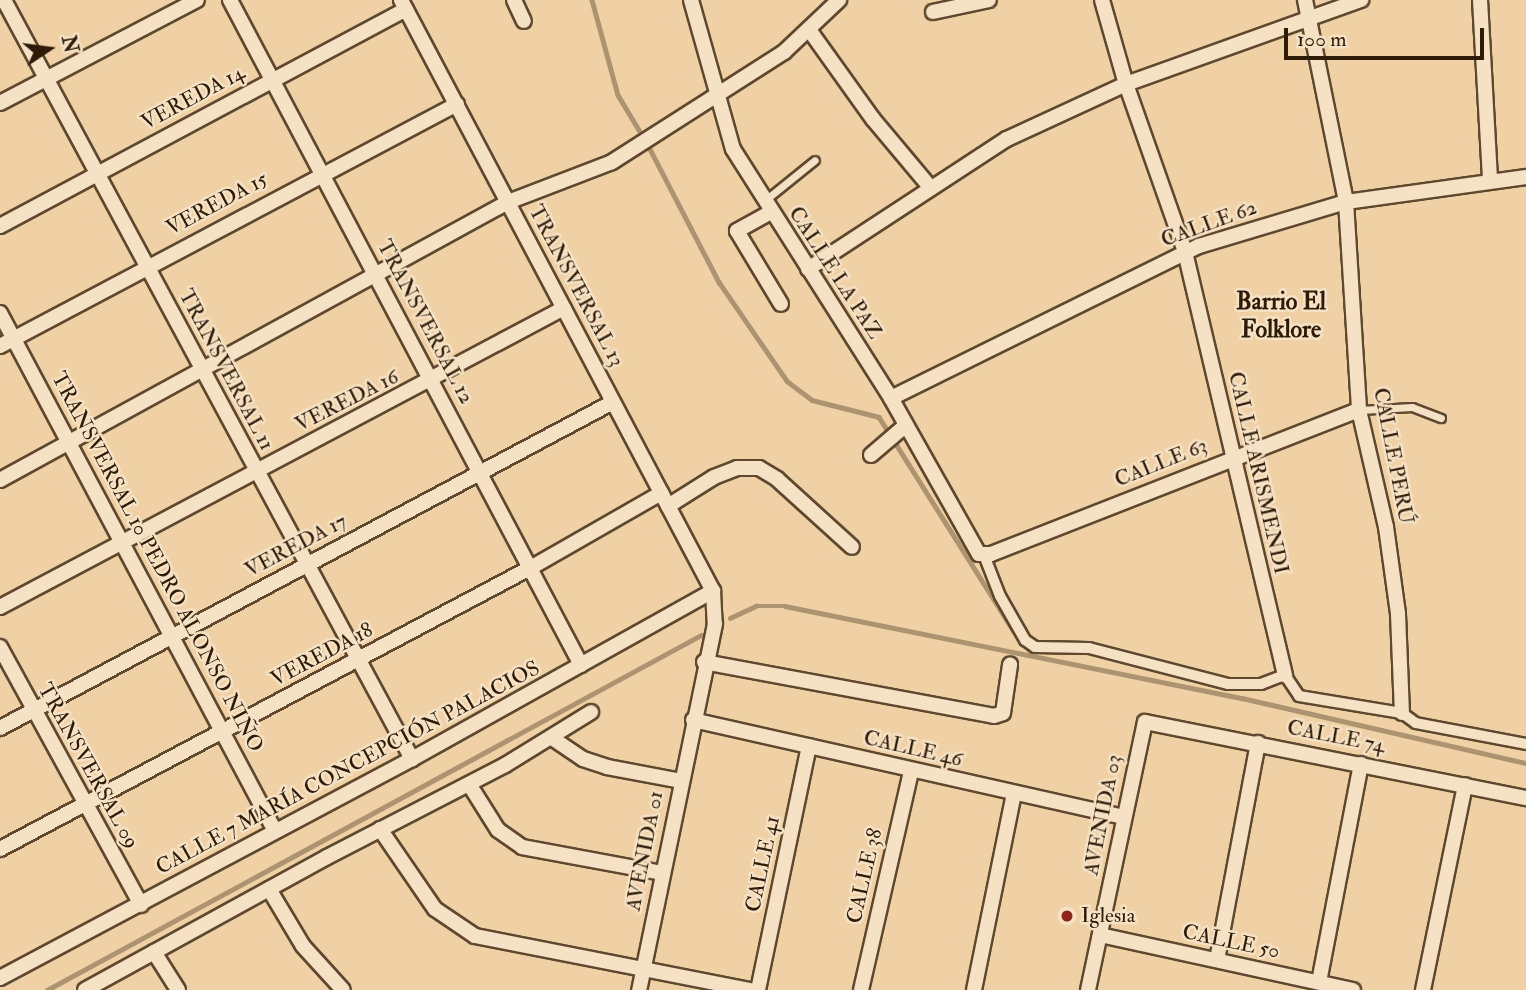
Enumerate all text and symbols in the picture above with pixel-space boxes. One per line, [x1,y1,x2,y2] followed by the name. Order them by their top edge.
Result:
[14,14,84,84] north arrow
[1288,14,1488,58] scale bar
[1297,26,1347,53] text: 100 m
[56,33,83,55] text: N
[137,60,249,136] street label: VEREDA 14
[162,167,272,241] street label: VEREDA 15
[1158,195,1260,253] street label: CALLE 62
[523,201,629,371] street label: TRANSVERSAL 13
[783,202,887,344] street label: CALLE LA PAZ
[371,236,479,408] street label: TRANSVERSAL 12
[173,285,279,455] street label: TRANSVERSAL 11
[1236,288,1326,344] district label: Barrio El Folklore
[291,364,403,438] street label: VEREDA 16
[46,367,268,757] street label: TRANSVERSAL 10 PEDRO ALONSO NIÑO
[1222,369,1294,577] street label: CALLE ARISMENDI
[1367,386,1419,526] street label: CALLE PERÚ
[1111,433,1211,493] street label: CALLE 63
[241,509,351,583] street label: VEREDA 17
[267,618,377,692] street label: VEREDA 18
[152,656,544,880] street label: CALLE 7 MARÍA CONCEPCIÓN PALACIOS
[32,679,144,853] street label: TRANSVERSAL 09
[1285,715,1387,759] street label: CALLE 74
[861,725,965,773] street label: CALLE 46
[1079,752,1127,878] street label: AVENIDA 03
[621,789,669,913] street label: AVENIDA 01
[741,814,785,914] street label: CALLE 41
[842,826,888,926] street label: CALLE 38
[1081,903,1135,929] place label: Iglesia
[1059,908,1075,924] marker: Iglesia
[1180,919,1282,965] street label: CALLE 50

